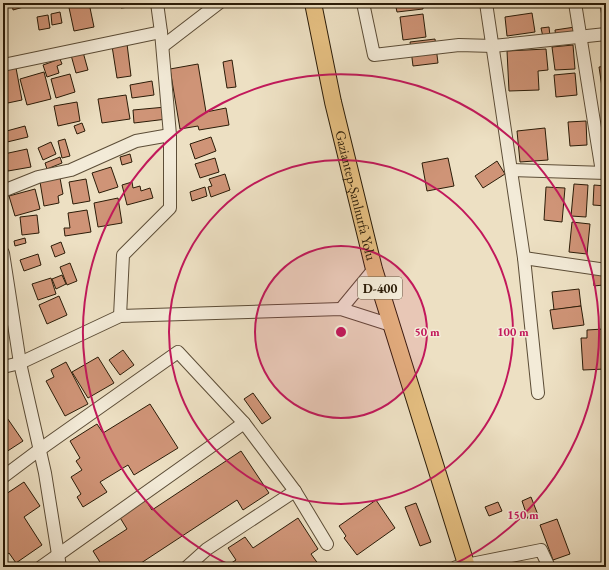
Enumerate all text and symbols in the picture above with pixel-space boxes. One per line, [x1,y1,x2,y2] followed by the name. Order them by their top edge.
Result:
[331,128,381,263] street label: Gaziantep-Şanlıurfa Yolu
[358,277,402,299] road number: D-400
[414,324,440,340] text: 50 m
[497,324,529,340] text: 100 m
[334,325,348,339] centre of rings
[507,507,539,523] text: 150 m

